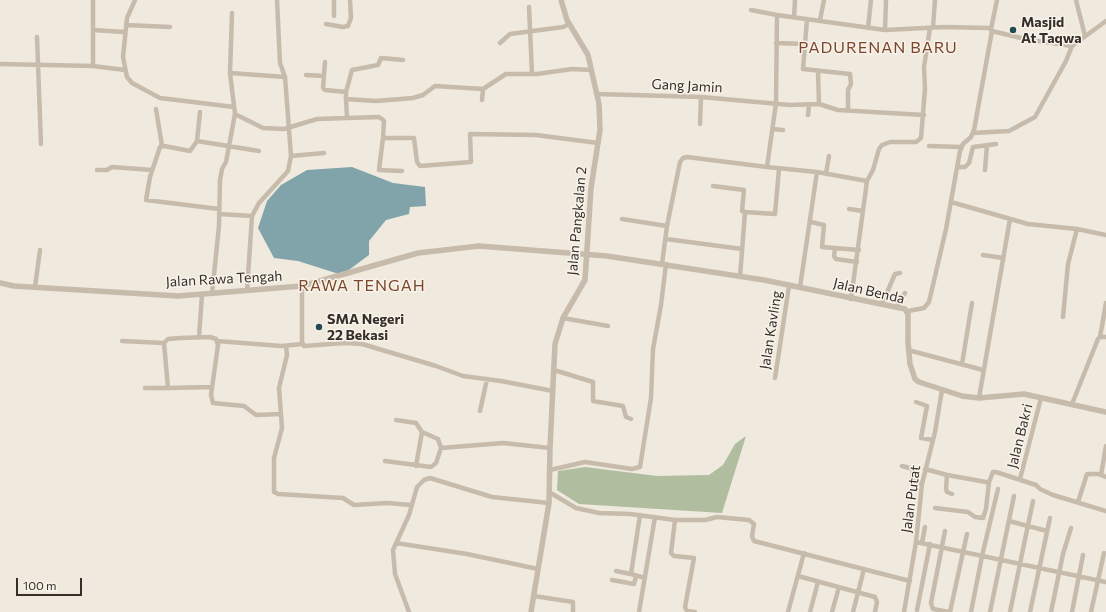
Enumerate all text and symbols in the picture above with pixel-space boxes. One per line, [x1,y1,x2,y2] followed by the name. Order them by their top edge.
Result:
[1021,14,1082,46] place label: Masjid At Taqwa
[1008,25,1018,35] marker: Masjid At Taqwa
[798,38,958,58] district label: PADURENAN BARU
[651,76,723,96] street label: Gang Jamin
[564,166,590,276] street label: Jalan Pangkalan 2
[165,268,283,290] street label: Jalan Rawa Tengah
[832,275,906,307] street label: Jalan Benda
[298,276,426,296] district label: RAWA TENGAH
[756,289,786,371] street label: Jalan Kavling
[327,311,404,344] place label: SMA Negeri 22 Bekasi
[314,322,324,332] marker: SMA Negeri 22 Bekasi
[1004,402,1036,470] street label: Jalan Bakri
[898,464,924,534] street label: Jalan Putat
[18,570,84,596] scale bar
[23,578,57,592] text: 100 m

